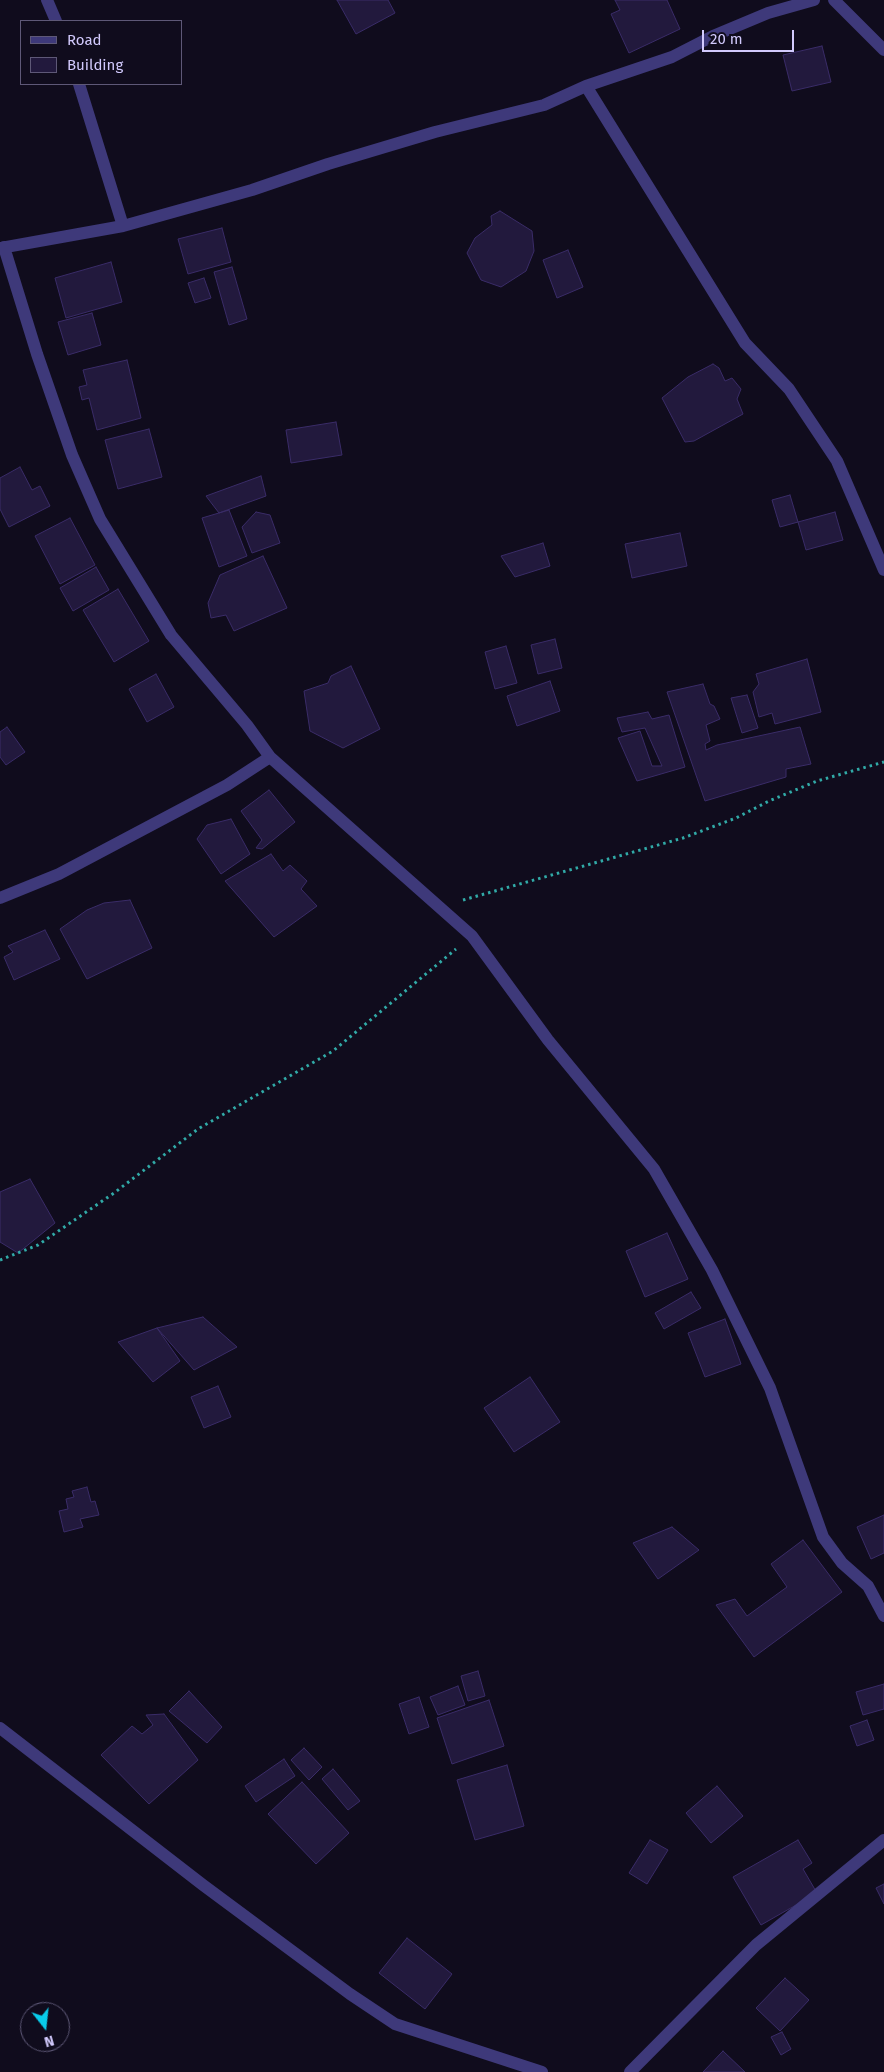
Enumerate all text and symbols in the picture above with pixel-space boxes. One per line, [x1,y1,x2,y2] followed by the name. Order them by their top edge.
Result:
[20,20,182,85] legend
[704,20,796,52] scale bar
[710,30,743,48] text: 20 m
[67,31,102,49] text: Road
[67,56,123,74] text: Building
[20,2002,70,2052] north arrow
[42,2031,56,2050] text: N

